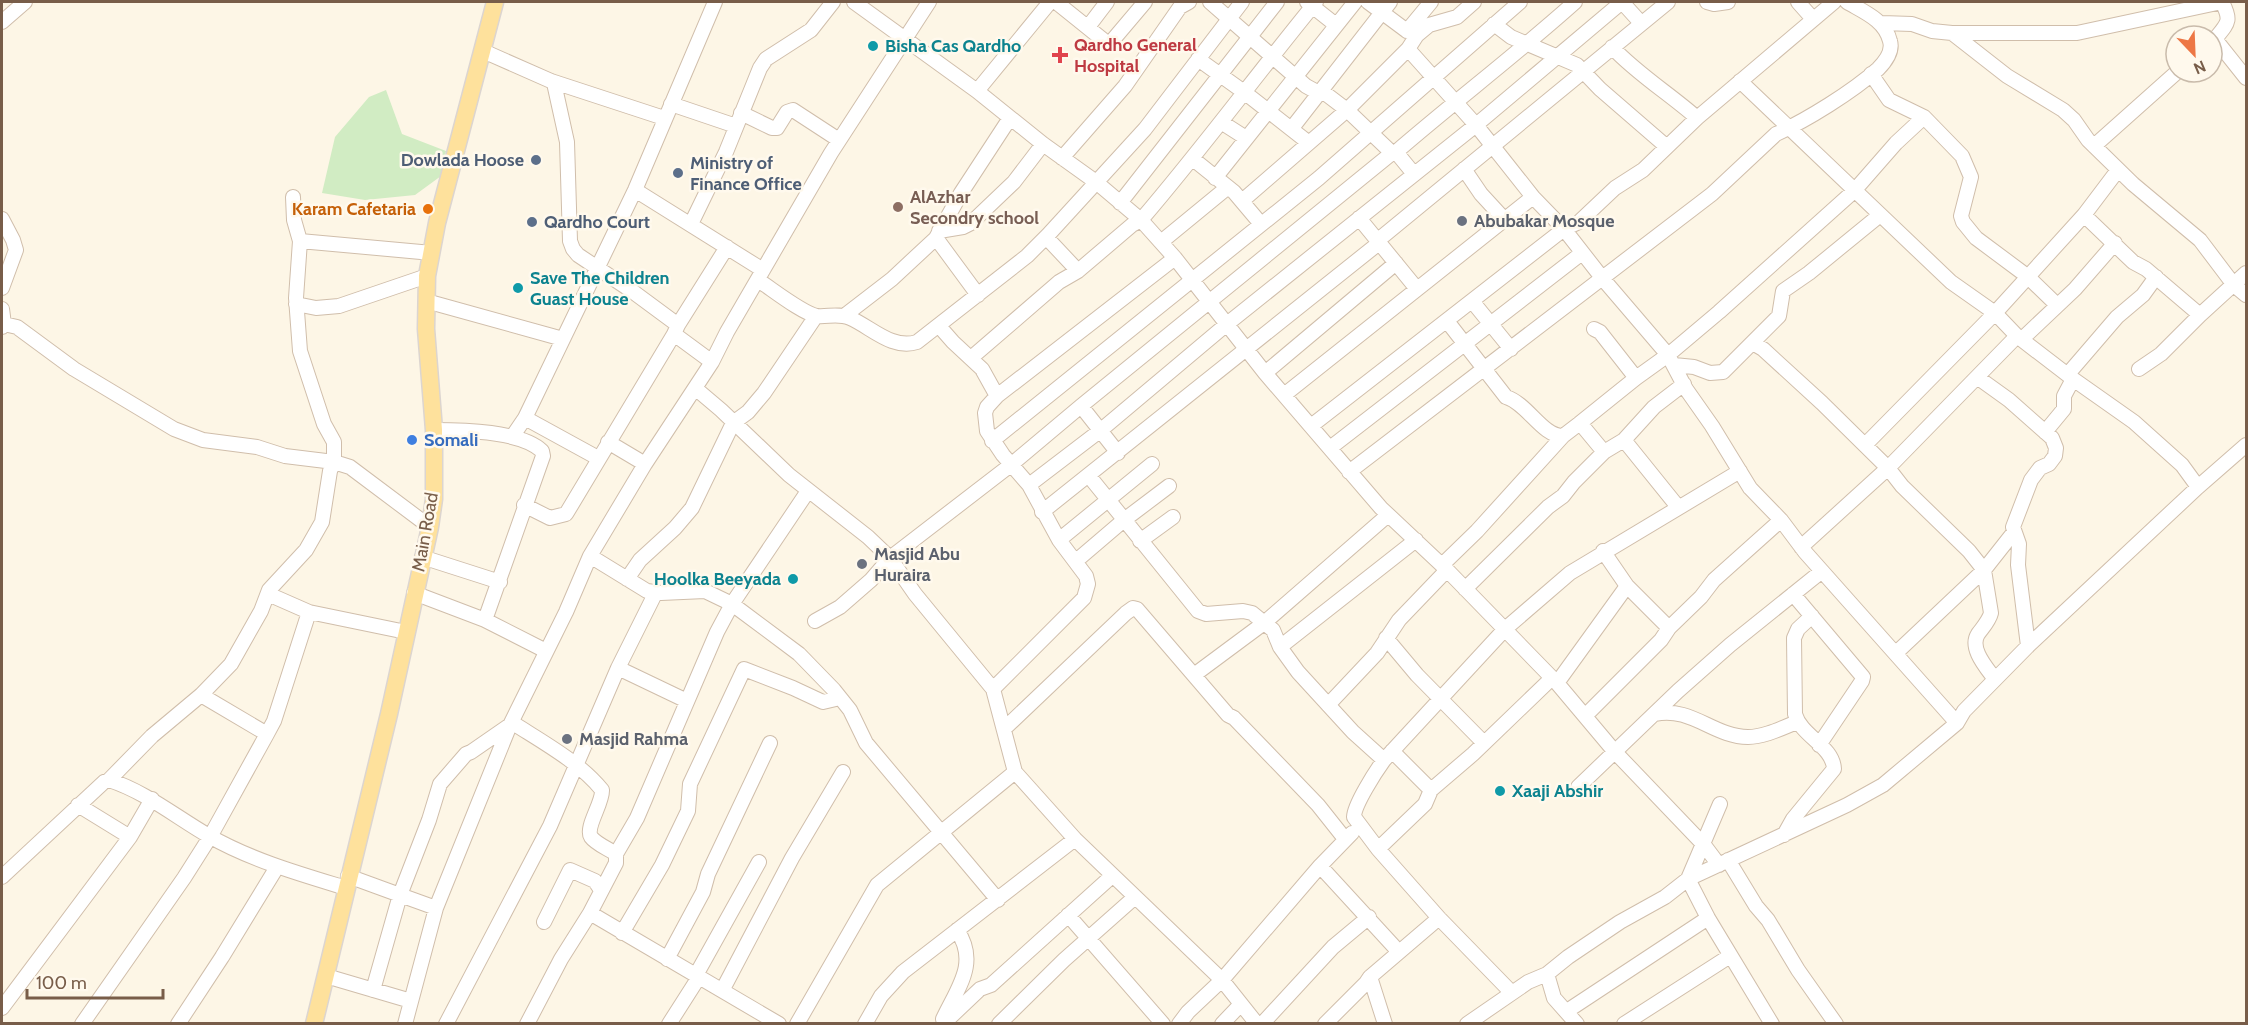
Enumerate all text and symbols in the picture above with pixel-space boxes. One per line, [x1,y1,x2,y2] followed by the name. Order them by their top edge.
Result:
[2164,24,2224,84] north arrow
[1074,34,1197,77] place label: Qardho General Hospital
[885,35,1021,57] place label: Bisha Cas Qardho
[866,39,880,53] marker: Bisha Cas Qardho
[1051,46,1069,64] marker: Qardho General Hospital
[2191,56,2209,78] text: N
[401,149,524,171] place label: Dowlada Hoose
[690,152,802,195] place label: Ministry of Finance Office
[529,153,543,167] marker: Dowlada Hoose
[671,166,685,180] marker: Ministry of Finance Office
[910,186,1039,229] place label: AlAzhar Secondry school
[292,198,416,220] place label: Karam Cafetaria
[891,200,905,214] marker: AlAzhar Secondry school
[421,202,435,216] marker: Karam Cafetaria
[1474,210,1614,232] place label: Abubakar Mosque
[544,211,650,233] place label: Qardho Court
[1455,214,1469,228] marker: Abubakar Mosque
[525,215,539,229] marker: Qardho Court
[530,267,669,310] place label: Save The Children Guast House
[511,281,525,295] marker: Save The Children Guast House
[424,429,478,451] place label: Somali
[405,433,419,447] marker: Somali
[407,491,443,573] street label: Main Road
[874,543,960,586] place label: Masjid Abu Huraira
[855,557,869,571] marker: Masjid Abu Huraira
[654,568,781,590] place label: Hoolka Beeyada
[786,572,800,586] marker: Hoolka Beeyada
[579,728,688,750] place label: Masjid Rahma
[560,732,574,746] marker: Masjid Rahma
[1511,780,1603,802] place label: Xaaji Abshir
[1493,784,1507,798] marker: Xaaji Abshir
[27,962,164,1000] scale bar
[36,972,87,994] text: 100 m

